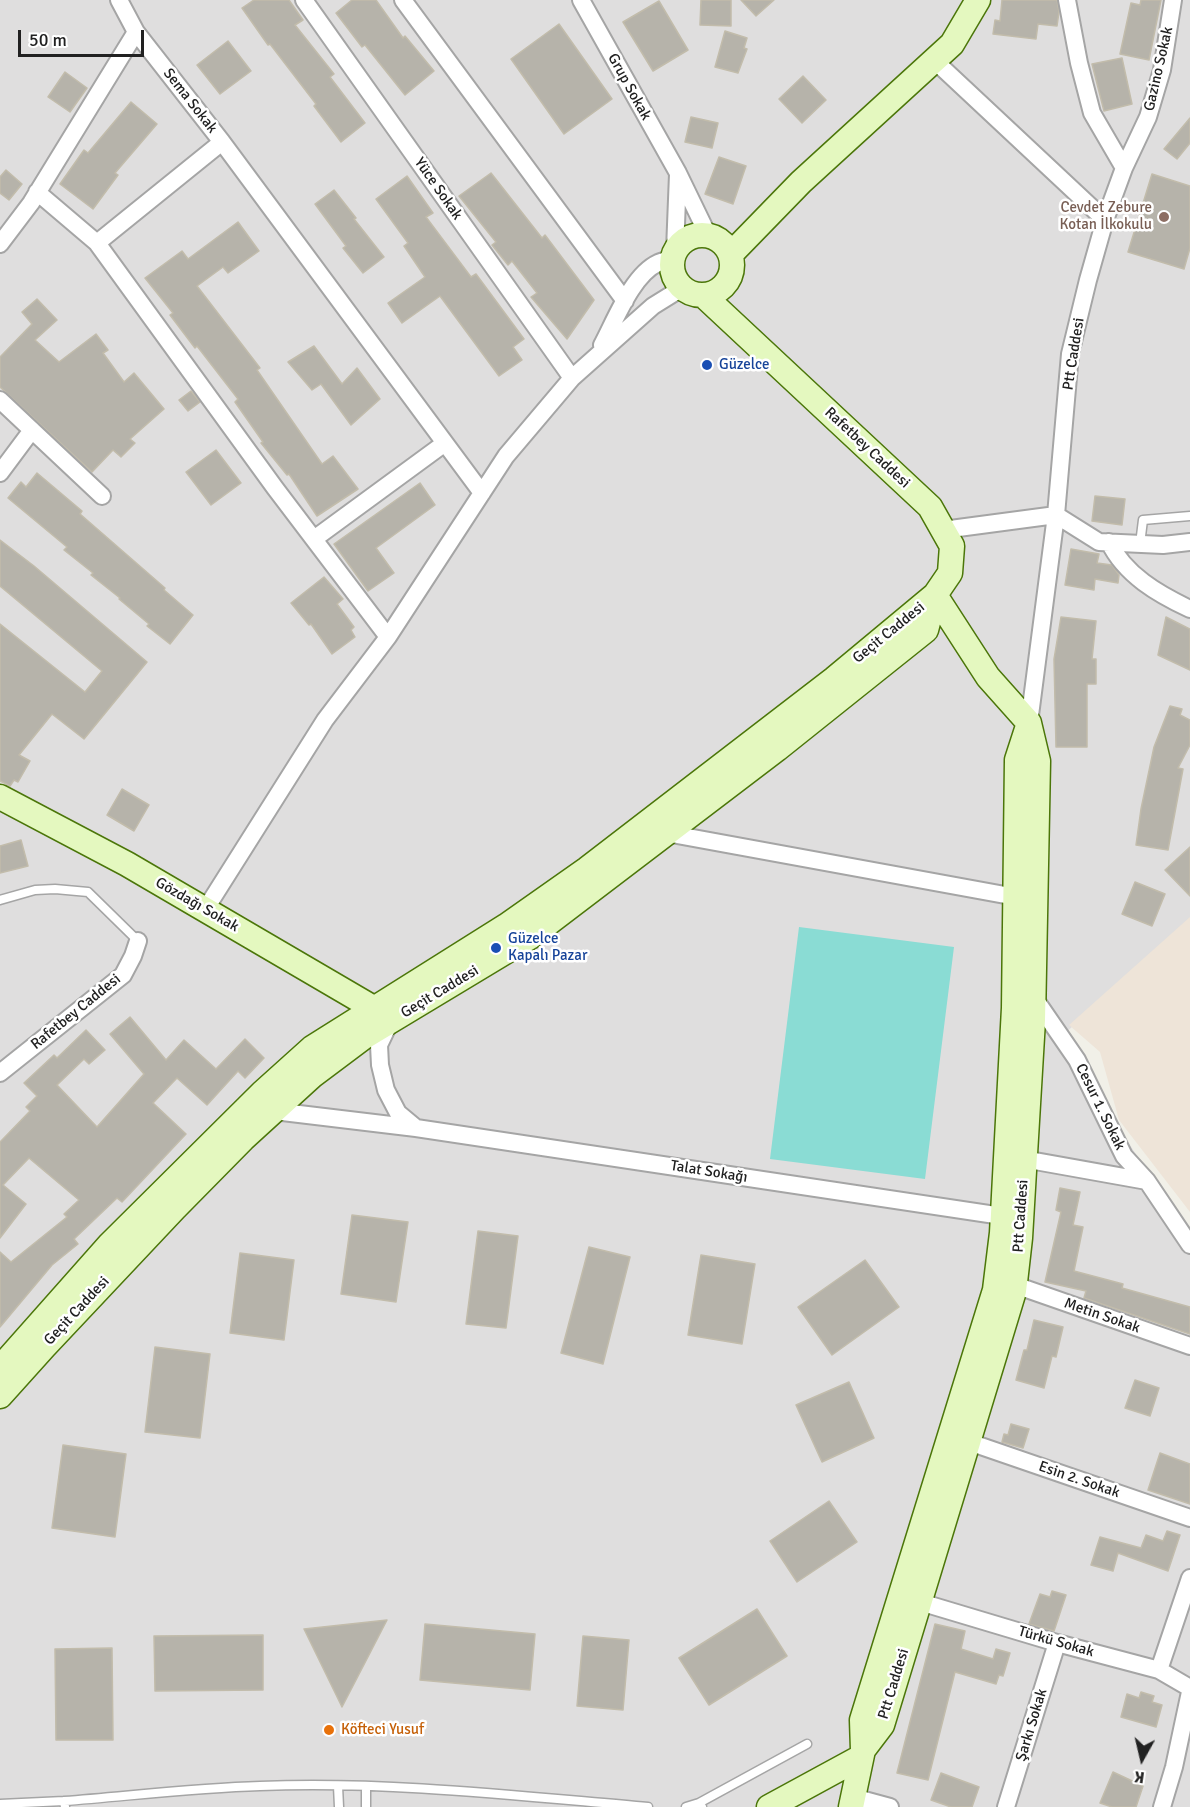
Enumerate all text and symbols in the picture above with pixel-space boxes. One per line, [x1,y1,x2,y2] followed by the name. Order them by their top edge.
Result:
[21,18,147,56] scale bar
[1141,25,1177,113] street label: Gazino Sokak
[29,29,67,51] text: 50 m
[603,51,655,123] street label: Grup Sokak
[159,65,221,137] street label: Sema Sokak
[410,154,466,224] street label: Yüce Sokak
[1060,199,1152,234] place label: Cevdet Zebure Kotan İlkokulu
[1157,210,1171,224] marker: Cevdet Zebure Kotan İlkokulu
[1059,317,1089,391] street label: Ptt Caddesi
[719,356,770,374] place label: Güzelce
[700,358,714,372] marker: Güzelce
[821,404,913,492] street label: Rafetbey Caddesi
[849,598,929,668] street label: Geçit Caddesi
[152,874,242,936] street label: Gözdağı Sokak
[508,930,587,965] place label: Güzelce Kapalı Pazar
[489,941,503,955] marker: Güzelce Kapalı Pazar
[398,962,482,1022] street label: Geçit Caddesi
[27,970,125,1054] street label: Rafetbey Caddesi
[1071,1061,1129,1153] street label: Cesur 1. Sokak
[669,1157,749,1187] street label: Talat Sokağı
[1009,1179,1033,1253] street label: Ptt Caddesi
[41,1273,113,1349] street label: Geçit Caddesi
[1062,1295,1142,1337] street label: Metin Sokak
[1036,1458,1122,1502] street label: Esin 2. Sokak
[1016,1623,1096,1661] street label: Türkü Sokak
[875,1646,913,1722] street label: Ptt Caddesi
[1012,1686,1052,1764] street label: Şarkı Sokak
[341,1721,424,1739] place label: Köfteci Yusuf
[322,1723,336,1737] marker: Köfteci Yusuf
[1112,1729,1172,1789] north arrow
[1133,1766,1146,1787] text: K

